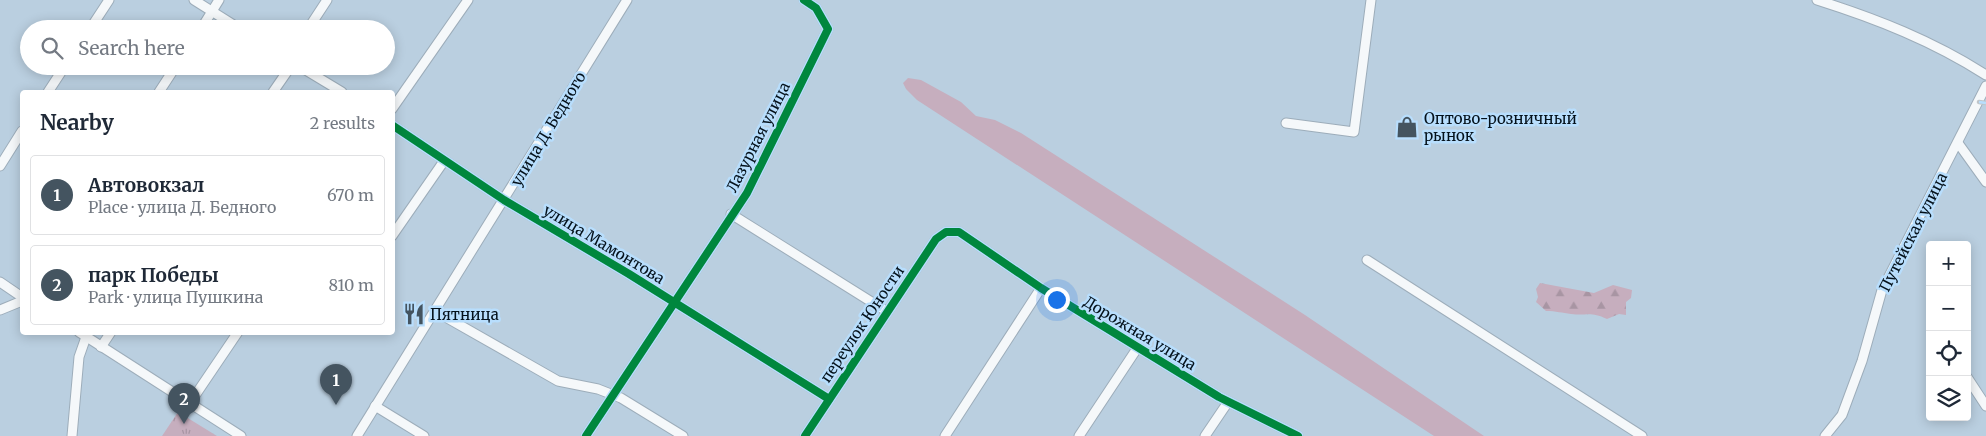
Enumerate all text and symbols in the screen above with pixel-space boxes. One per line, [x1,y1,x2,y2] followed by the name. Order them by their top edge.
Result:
[20,20,395,75] search box
[38,34,66,62] icon: search
[78,36,185,60] text: Search here
[506,68,590,190] street label: улица Д. Бедного
[722,79,794,195] street label: Лазурная улица
[40,109,114,136] text: Nearby
[1424,109,1577,145] place label: Оптово-розничный рынок
[310,113,375,133] text: 2 results
[1394,114,1420,140] shop icon: Оптово-розничный рынок
[1875,169,1951,295] street label: Путейская улица
[88,173,204,197] text: Автовокзал
[53,185,61,205] text: 1
[327,185,374,205] text: 670 m
[88,197,276,217] text: Place · улица Д. Бедного
[540,200,668,288] street label: улица Мамонтова
[1926,241,1971,421] map controls
[1926,241,1971,286] button: +
[816,262,908,386] street label: переулок Юности
[88,263,219,287] text: парк Победы
[52,275,62,295] text: 2
[328,275,374,295] text: 810 m
[1926,286,1971,331] button: −
[88,287,263,307] text: Park · улица Пушкина
[1044,287,1070,313] your location
[1080,292,1200,374] street label: Дорожная улица
[401,301,427,327] restaurant icon: Пятница
[430,305,499,324] place label: Пятница
[1926,331,1971,376] button: locate
[320,364,352,405] pin: 1
[1926,376,1971,421] button: layers
[168,383,200,424] pin: 2

